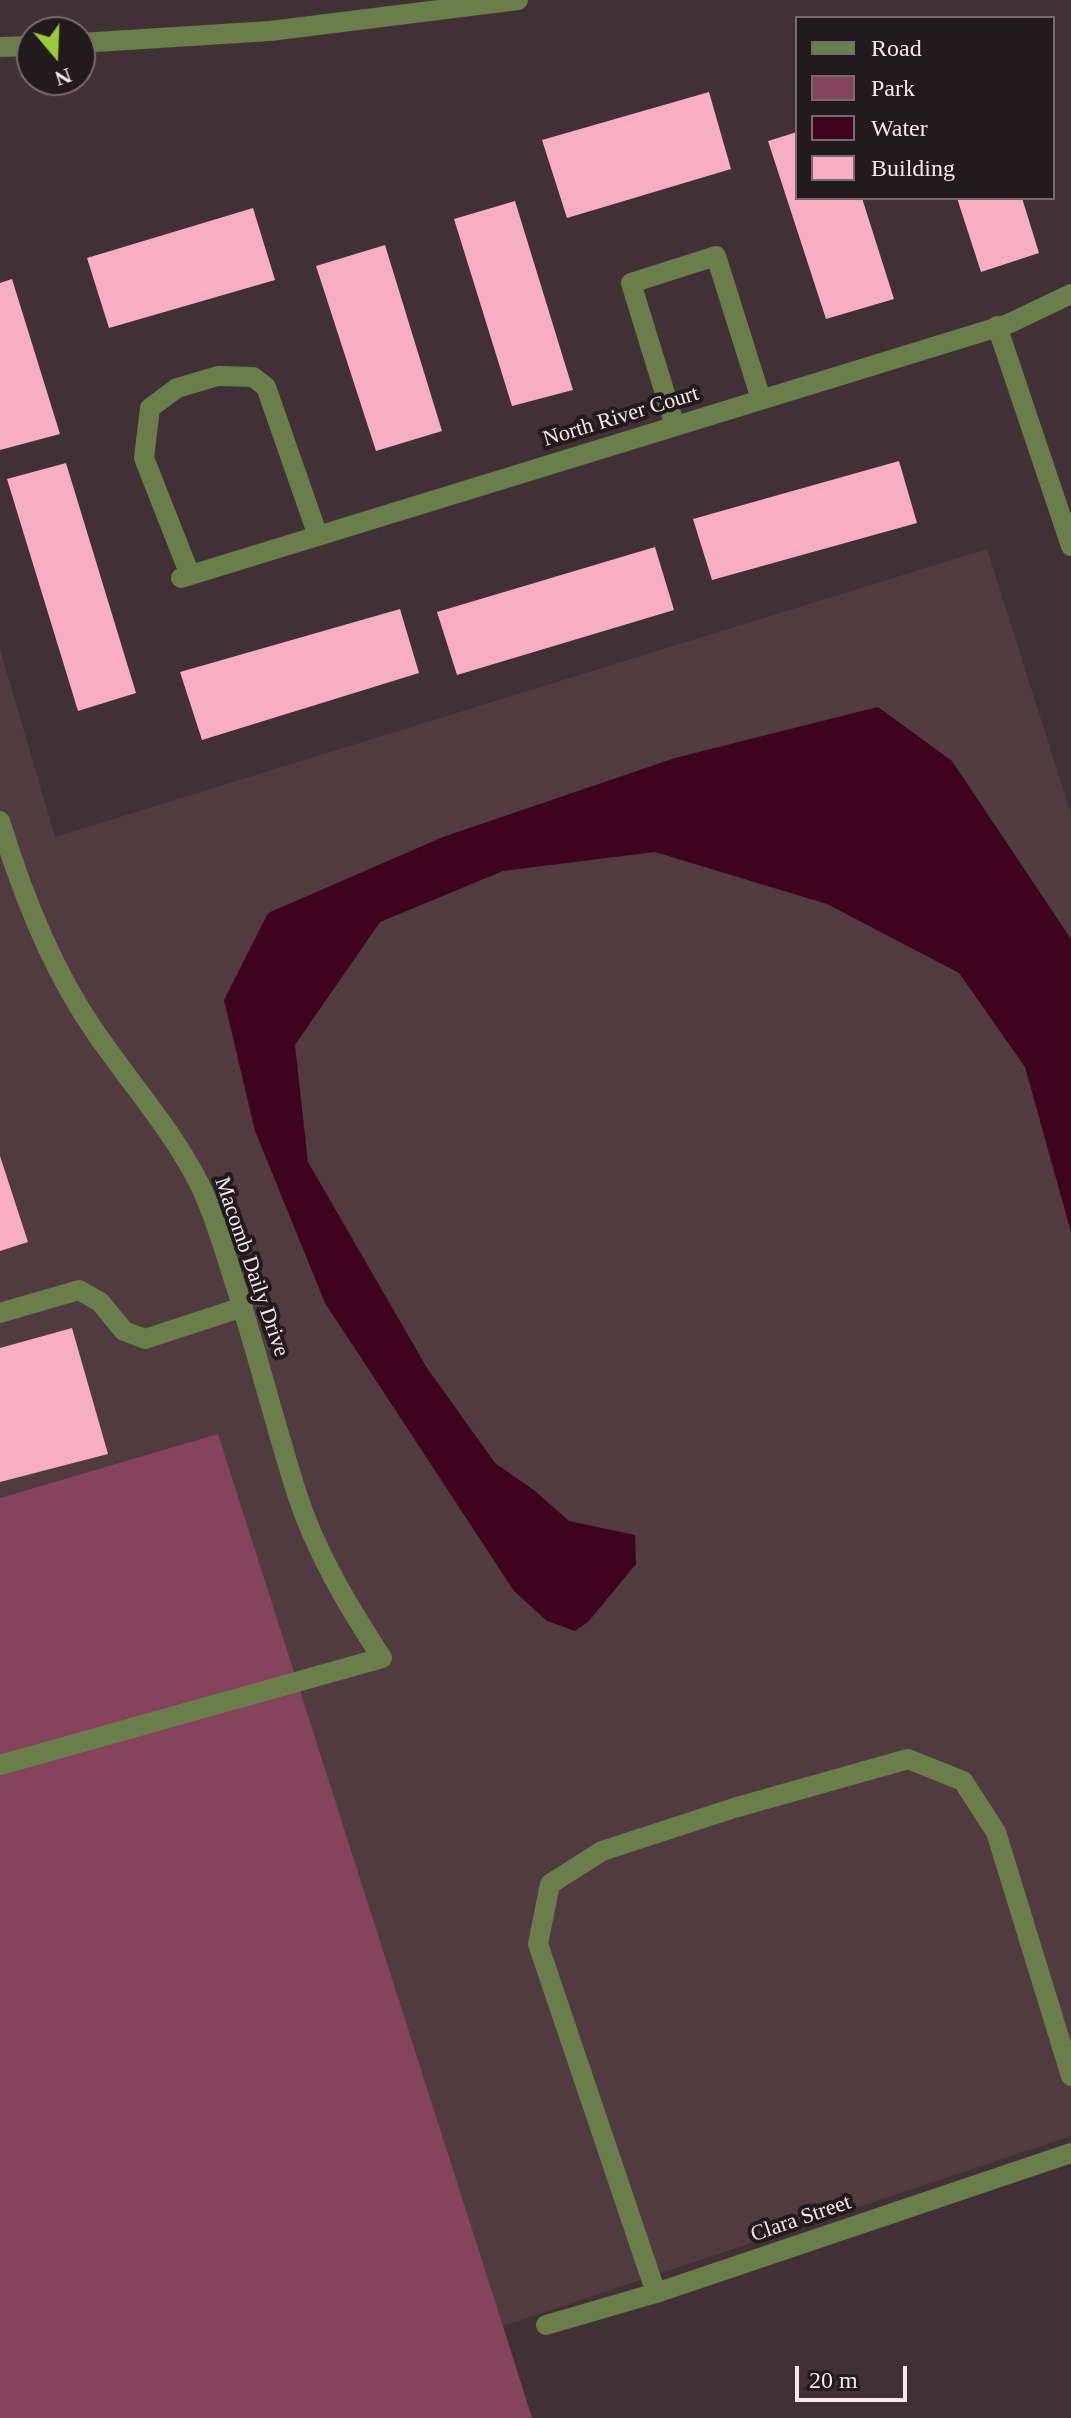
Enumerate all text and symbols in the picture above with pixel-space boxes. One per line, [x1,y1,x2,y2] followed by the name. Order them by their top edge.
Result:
[16,16,96,96] north arrow
[795,16,1055,200] legend
[871,35,922,61] text: Road
[52,63,75,92] text: N
[871,75,915,101] text: Park
[871,115,928,141] text: Water
[871,155,955,181] text: Building
[540,381,702,453] street label: North River Court
[208,1174,294,1360] street label: Macomb Daily Drive
[747,2190,855,2248] street label: Clara Street
[799,2350,911,2400] scale bar
[809,2367,858,2393] text: 20 m

